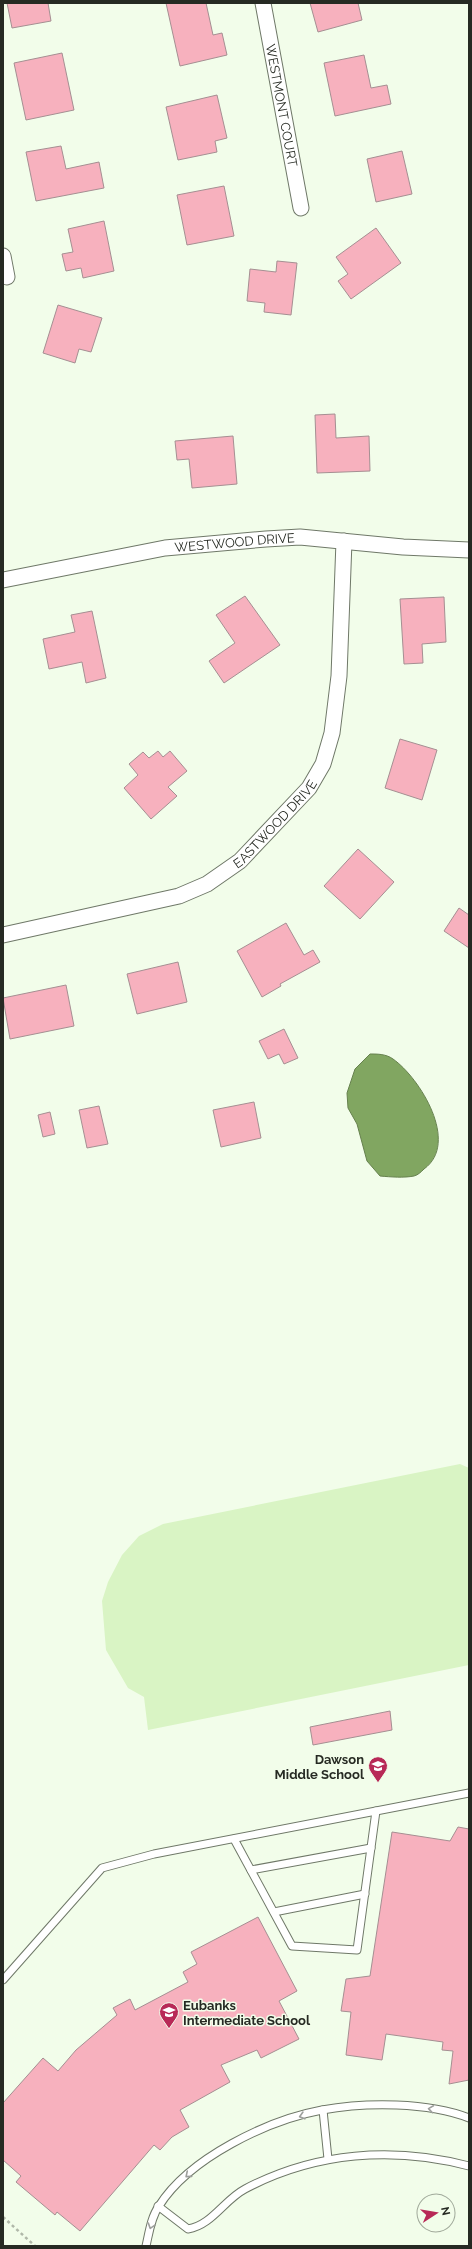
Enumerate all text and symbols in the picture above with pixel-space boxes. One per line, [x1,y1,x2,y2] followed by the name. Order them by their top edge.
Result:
[263,43,301,168] street label: WESTMONT COURT
[174,530,295,555] street label: WESTWOOD DRIVE
[230,777,320,871] street label: EASTWOOD DRIVE
[275,1752,365,1782] place label: Dawson Middle School
[367,1755,389,1783] school or university icon: Dawson Middle School
[183,1998,311,2028] place label: Eubanks Intermediate School
[158,2001,180,2029] school or university icon: Eubanks Intermediate School
[428,2105,434,2114] one-way arrow
[299,2111,306,2119] one-way arrow
[185,2170,192,2177] one-way arrow
[416,2193,456,2233] north arrow
[438,2206,453,2216] text: N
[147,2222,156,2229] one-way arrow

